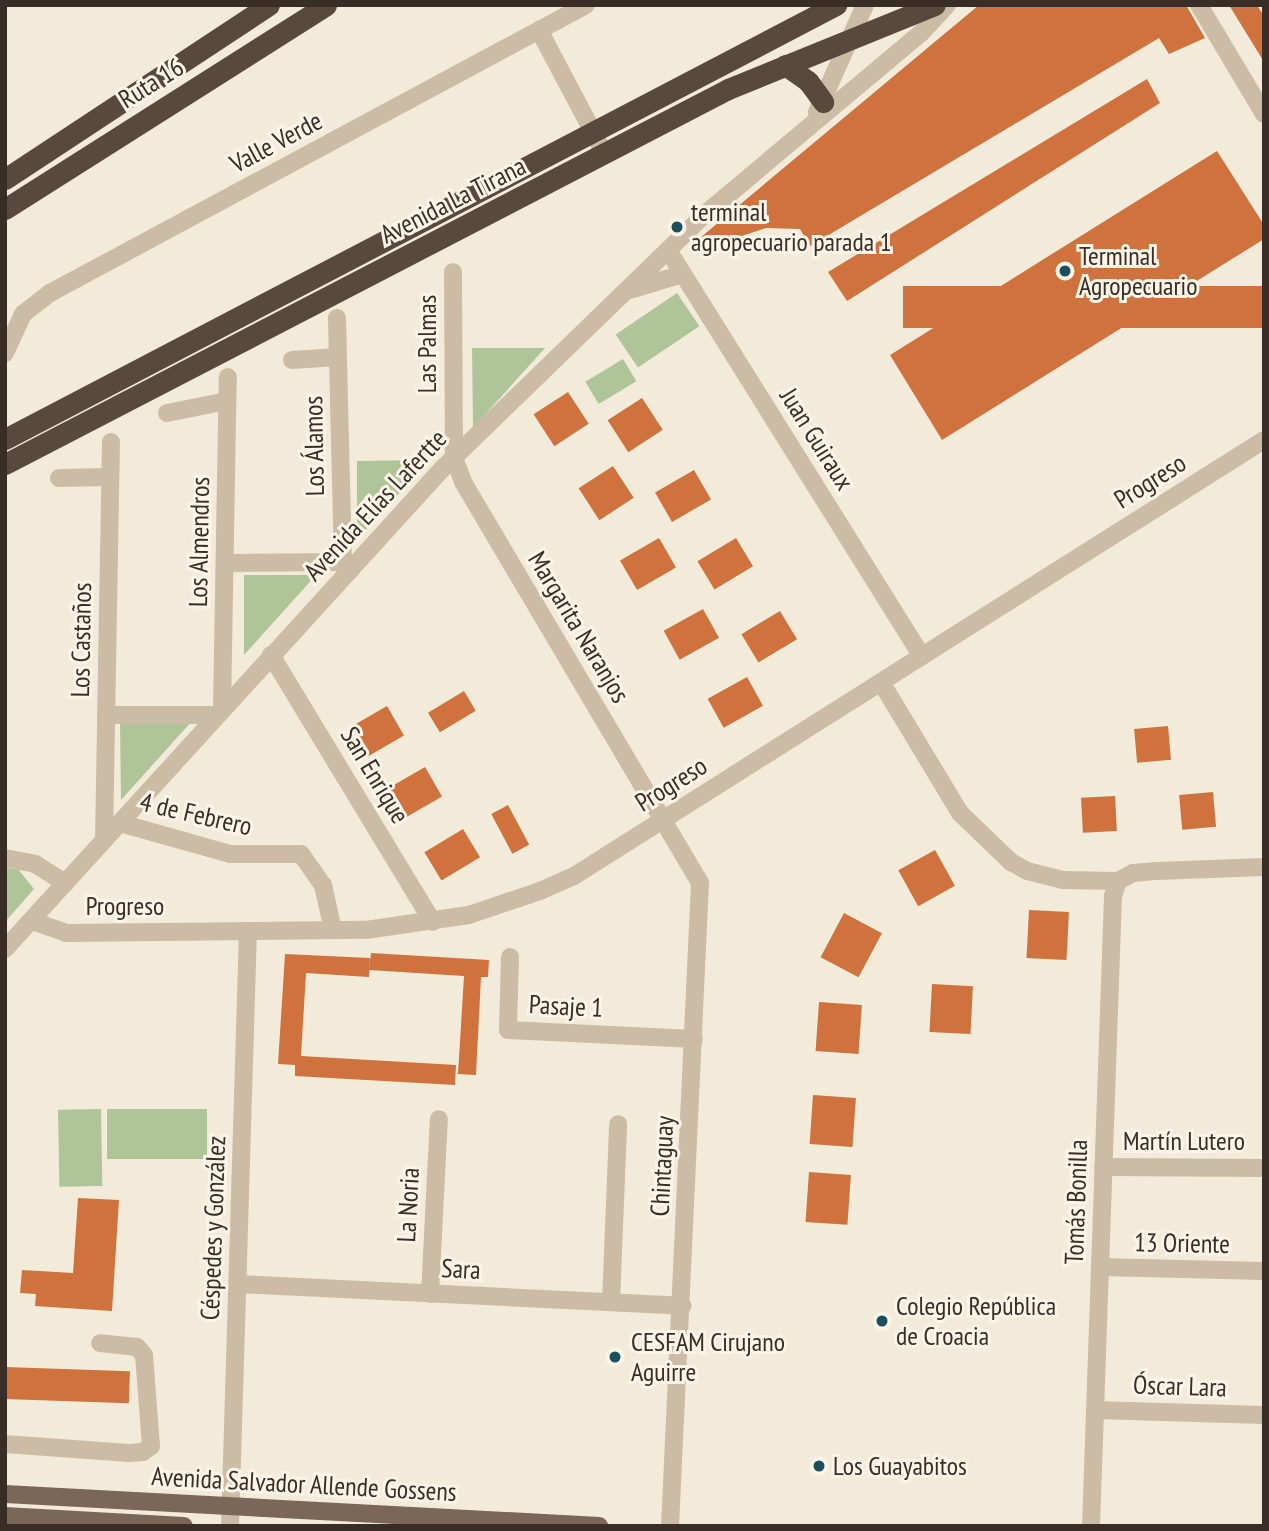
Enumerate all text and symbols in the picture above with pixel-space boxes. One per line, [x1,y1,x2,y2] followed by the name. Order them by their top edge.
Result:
[113,51,189,115] street label: Ruta 16
[224,105,328,179] street label: Valle Verde
[375,150,531,250] street label: Avenida La Tirana
[691,196,891,258] place label: terminal agropecuario parada 1
[669,219,685,235] marker: terminal agropecuario parada 1
[1079,240,1197,302] place label: Terminal Agropecuario
[1057,263,1073,279] marker: Terminal Agropecuario
[411,295,443,393] street label: Las Palmas
[774,382,860,496] street label: Juan Guiraux
[298,395,330,497] street label: Los Álamos
[297,423,453,587] street label: Avenida Elías Lafertte
[1108,447,1192,515] street label: Progreso
[182,476,216,608] street label: Los Almendros
[522,546,636,708] street label: Margarita Naranjos
[64,582,98,698] street label: Los Castaños
[334,721,416,829] street label: San Enrique
[629,750,713,818] street label: Progreso
[137,786,255,842] street label: 4 de Febrero
[86,890,164,922] street label: Progreso
[528,988,604,1024] street label: Pasaje 1
[644,1115,680,1217] street label: Chintaguay
[1123,1125,1245,1157] street label: Martín Lutero
[194,1135,232,1321] street label: Céspedes y González
[1058,1139,1094,1265] street label: Tomás Bonilla
[390,1167,426,1243] street label: La Noria
[1134,1227,1230,1259] street label: 13 Oriente
[441,1252,481,1286] street label: Sara
[896,1290,1056,1352] place label: Colegio República de Croacia
[874,1313,890,1329] marker: Colegio República de Croacia
[631,1326,785,1388] place label: CESFAM Cirujano Aguirre
[605,1347,625,1367] marker: CESFAM Cirujano Aguirre
[1133,1369,1227,1403] street label: Óscar Lara
[833,1450,967,1482] place label: Los Guayabitos
[811,1458,827,1474] marker: Los Guayabitos
[150,1460,458,1508] street label: Avenida Salvador Allende Gossens

